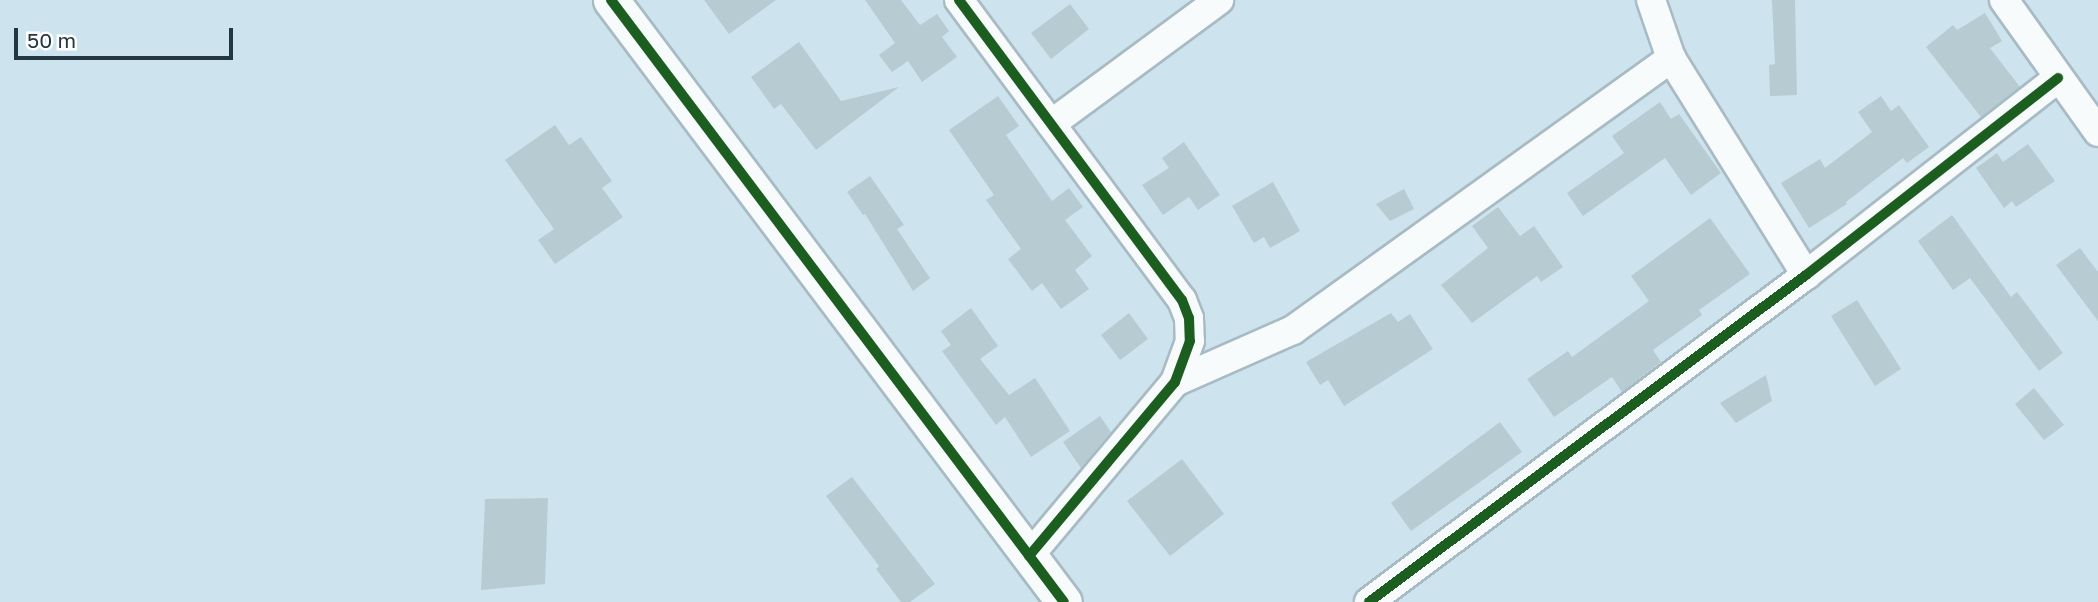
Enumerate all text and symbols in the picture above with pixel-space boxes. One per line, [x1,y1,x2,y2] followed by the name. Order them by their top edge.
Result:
[18,14,236,58] scale bar
[27,27,76,53] text: 50 m

